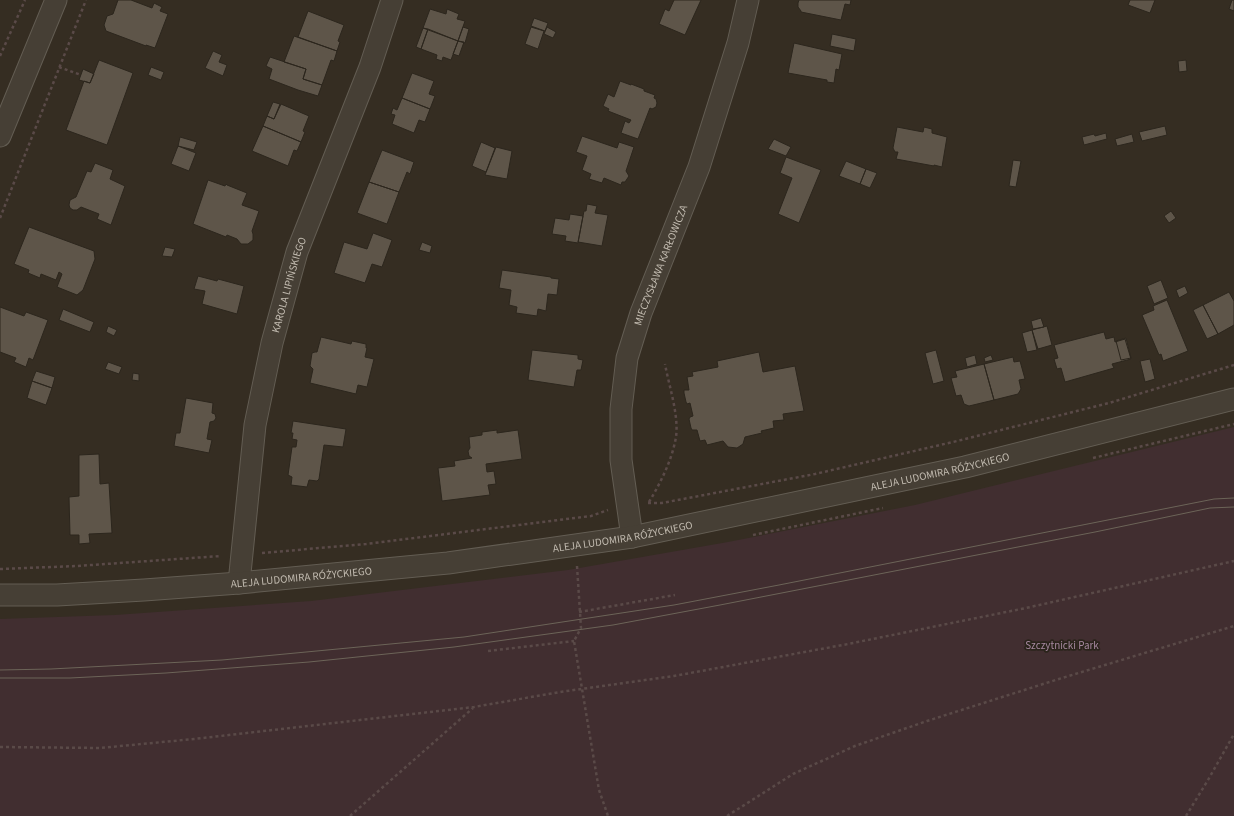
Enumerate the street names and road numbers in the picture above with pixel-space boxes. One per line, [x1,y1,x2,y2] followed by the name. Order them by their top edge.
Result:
[631,203,691,327] street label: MIECZYSŁAWA KARŁOWICZA
[268,235,310,335] street label: KAROLA LIPIŃSKIEGO
[869,449,1011,495] street label: ALEJA LUDOMIRA RÓŻYCKIEGO
[552,517,694,556] street label: ALEJA LUDOMIRA RÓŻYCKIEGO
[230,563,373,592] street label: ALEJA LUDOMIRA RÓŻYCKIEGO

